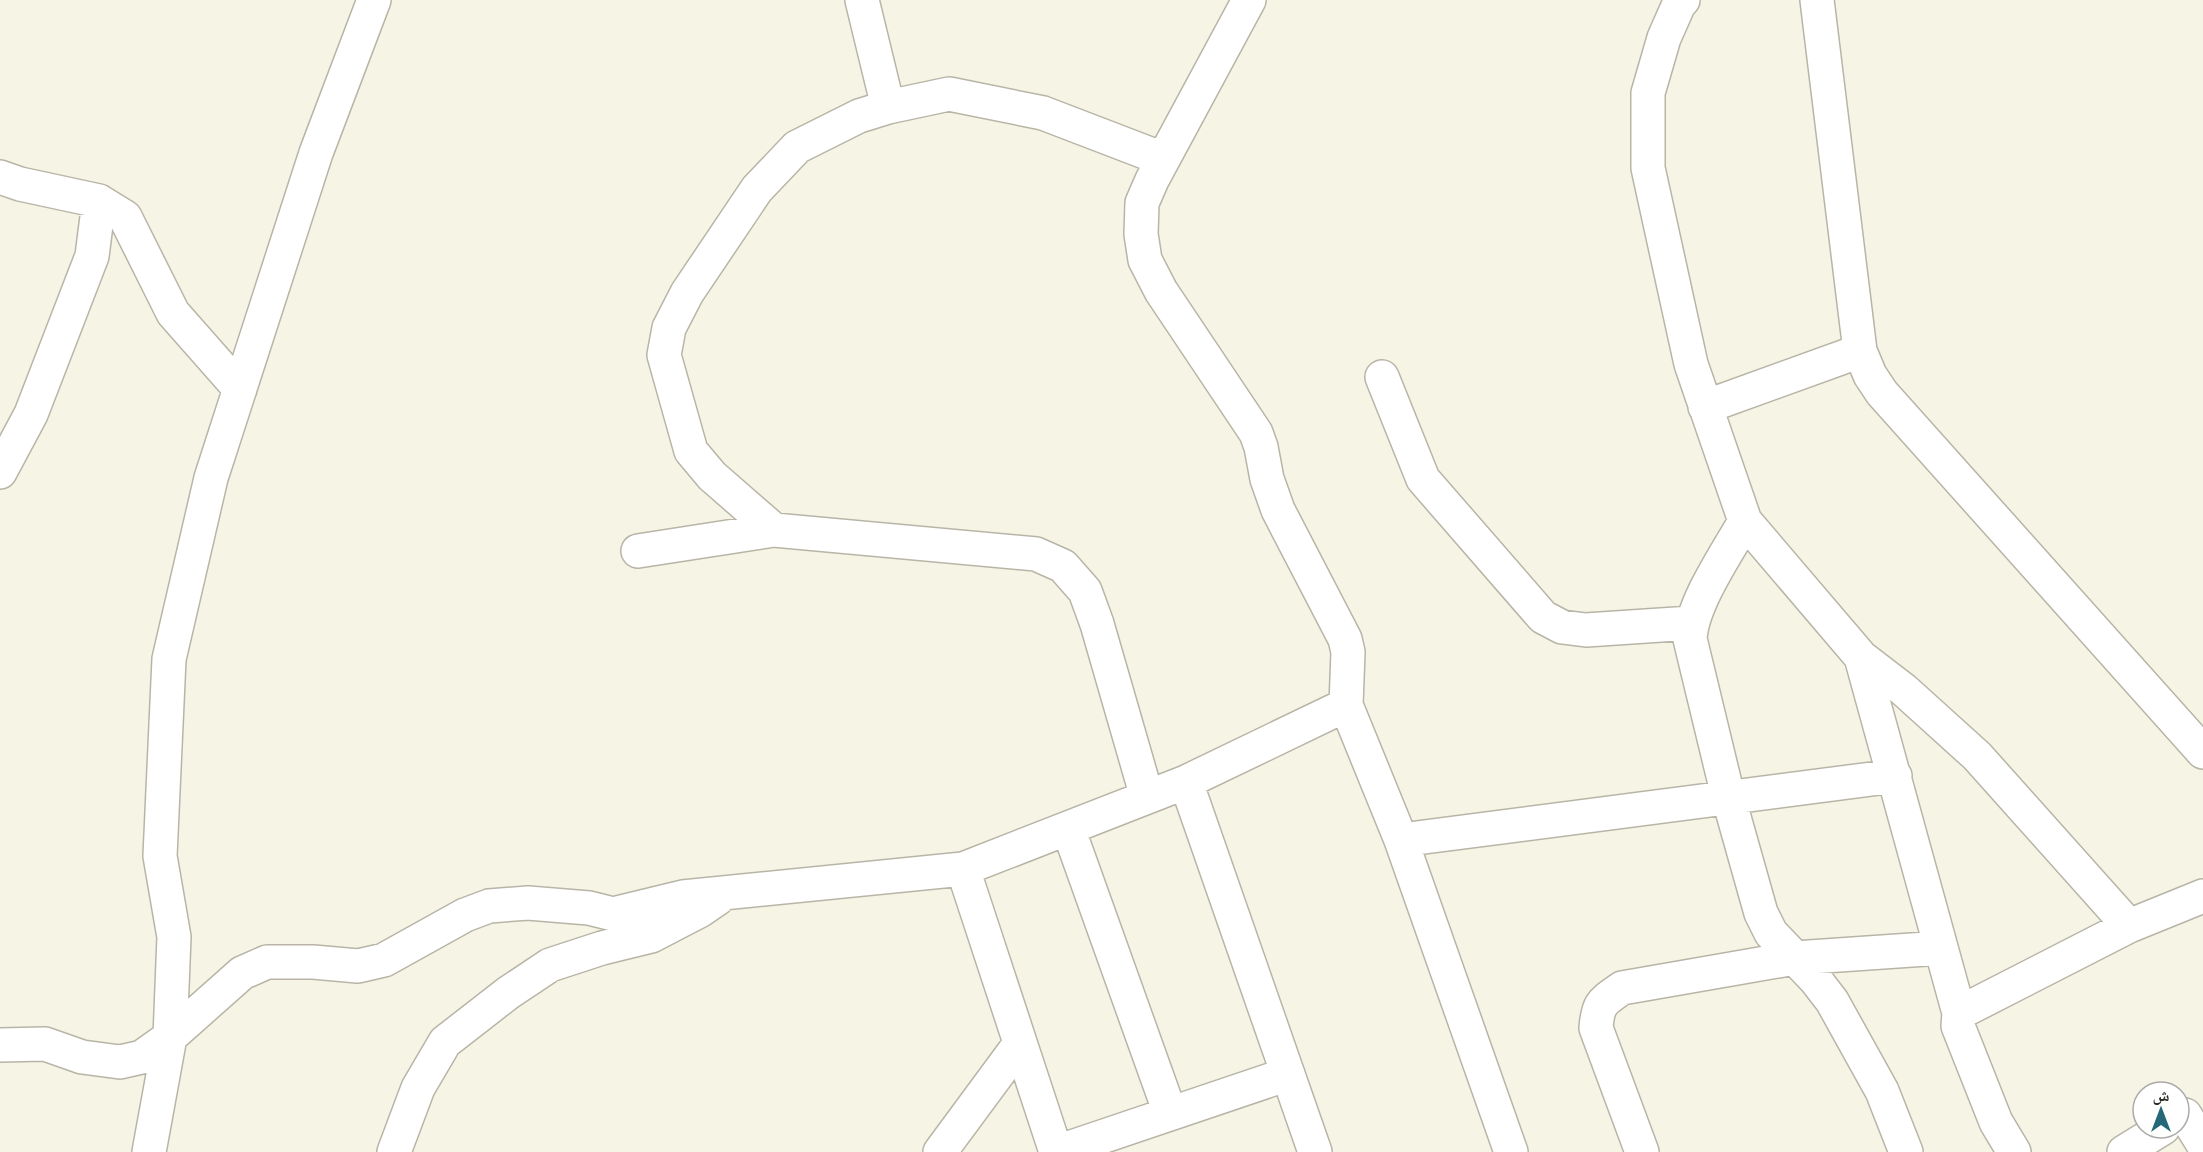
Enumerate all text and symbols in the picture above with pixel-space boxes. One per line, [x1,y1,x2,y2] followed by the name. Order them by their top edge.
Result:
[2131,1080,2191,1140] north arrow
[2153,1084,2170,1107] text: ش

